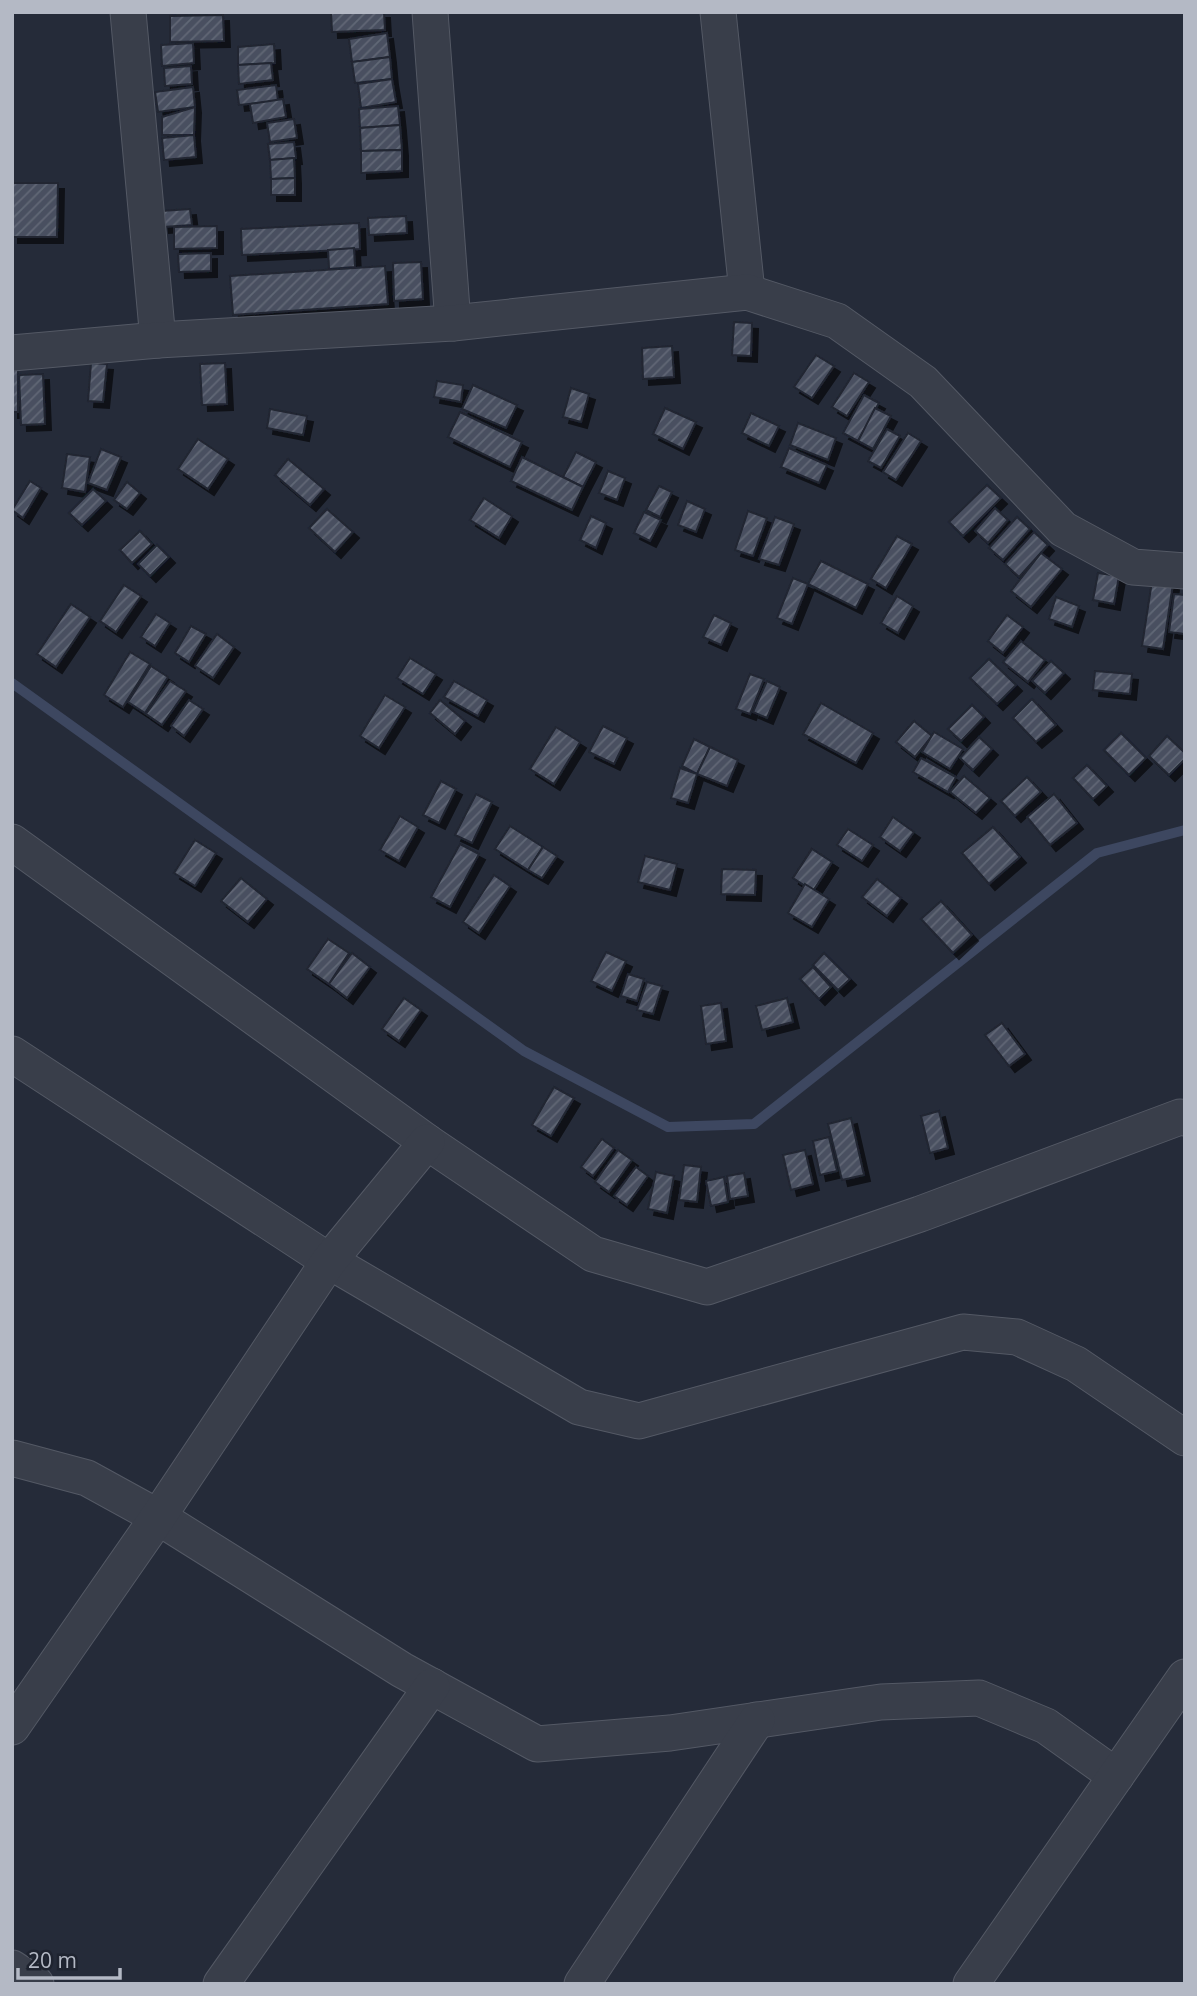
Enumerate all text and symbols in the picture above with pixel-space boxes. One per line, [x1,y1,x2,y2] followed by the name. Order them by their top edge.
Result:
[18,1937,119,1981] scale bar
[28,1946,77,1974] text: 20 m

